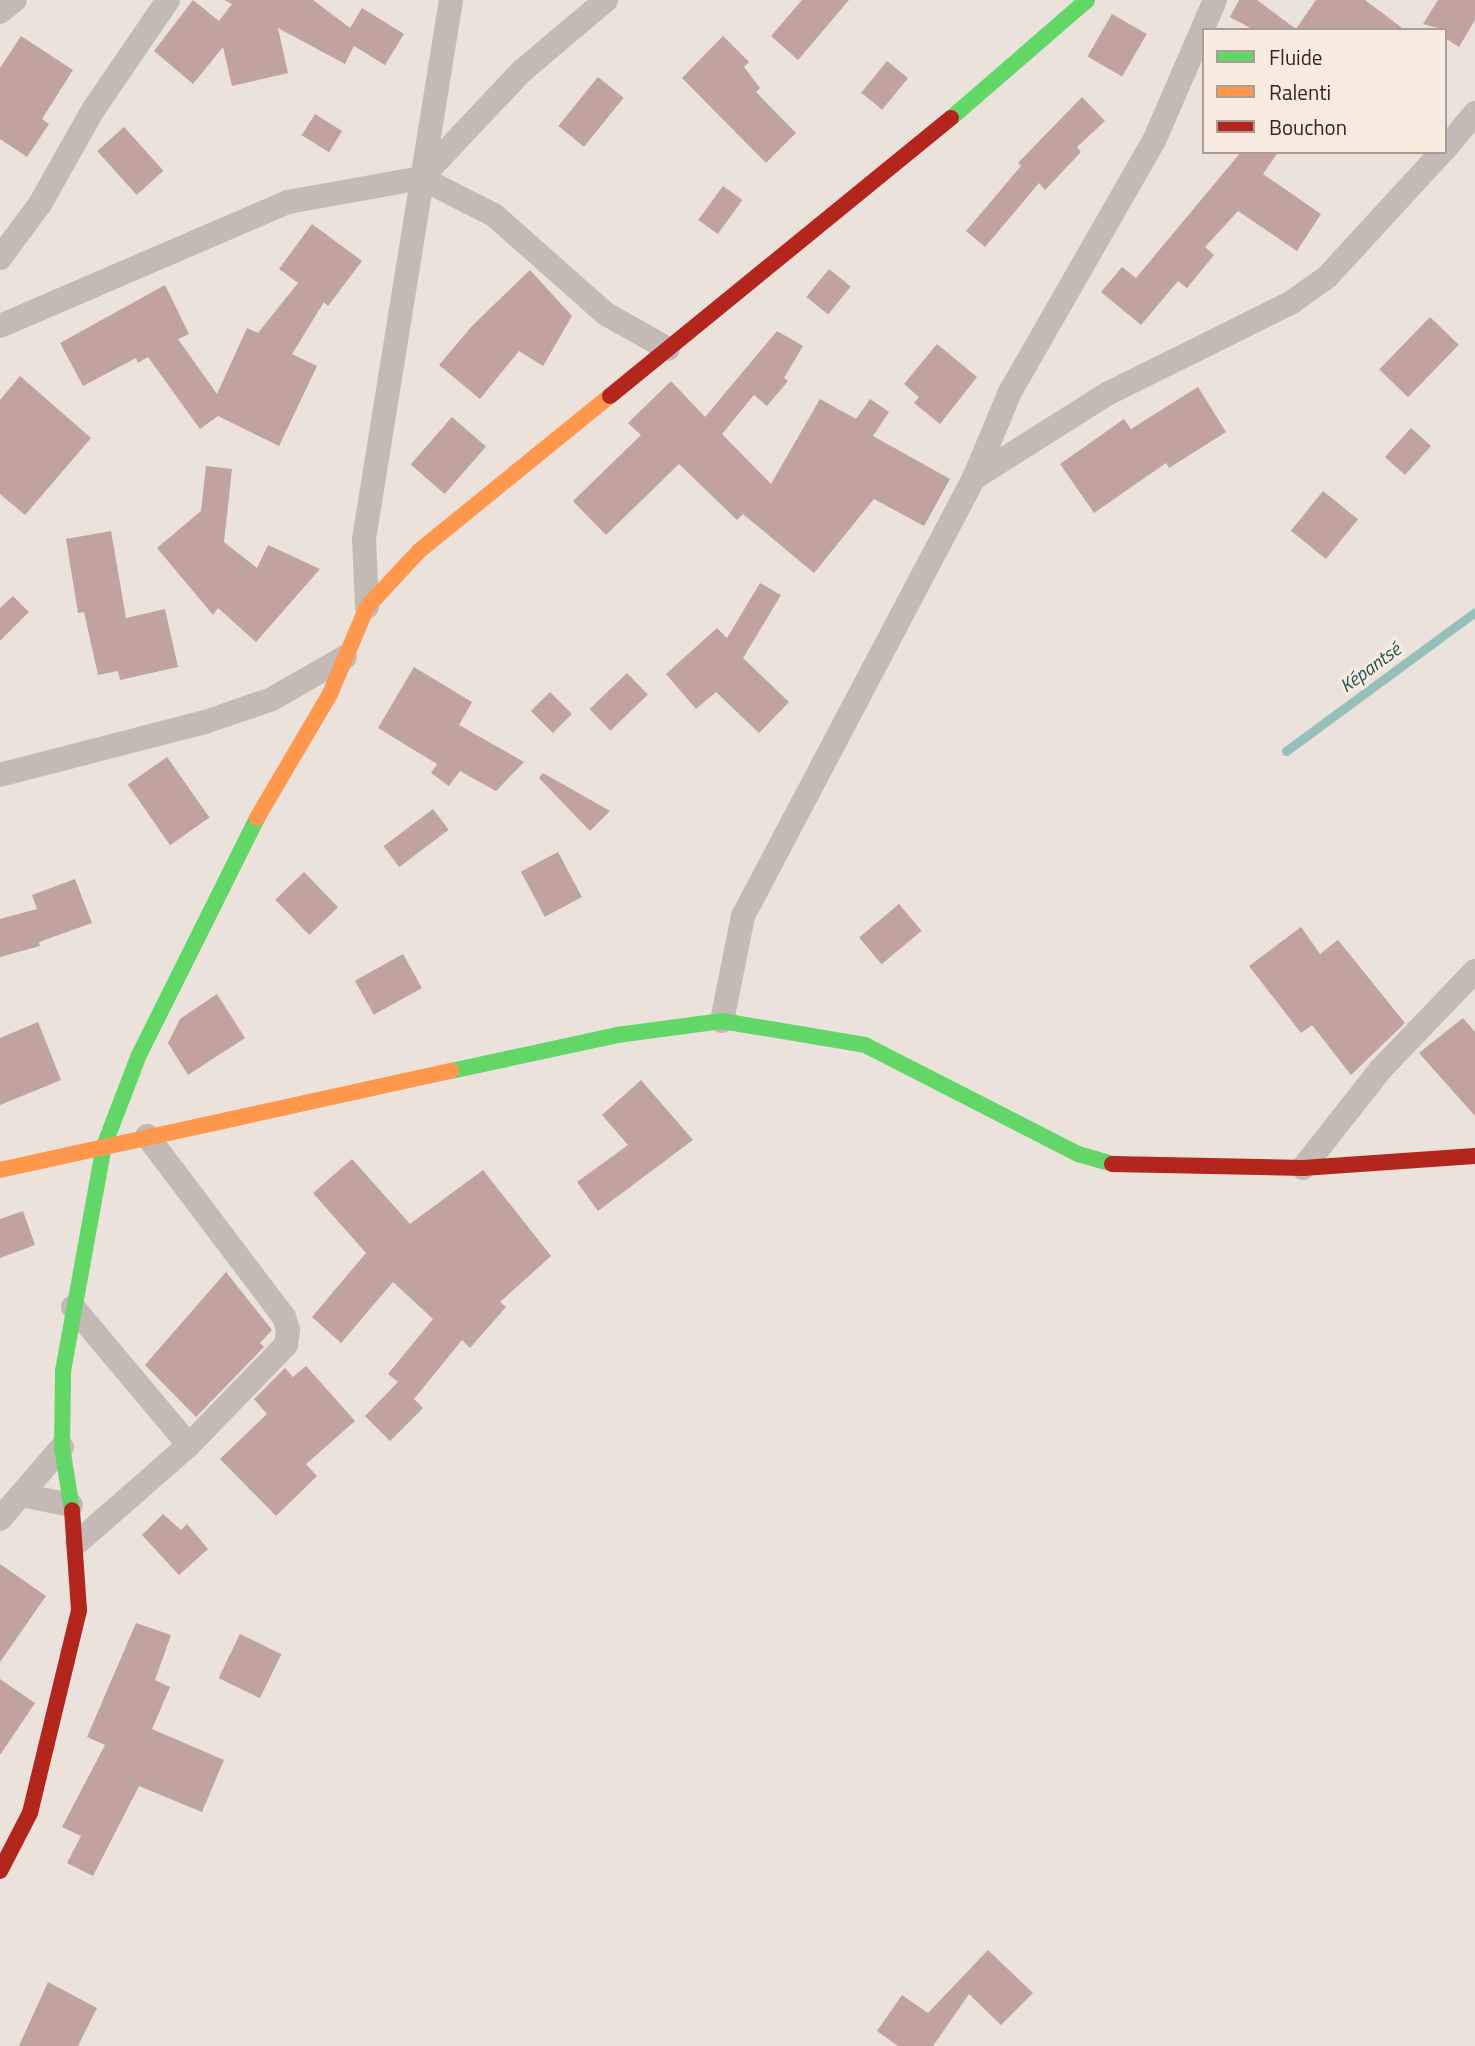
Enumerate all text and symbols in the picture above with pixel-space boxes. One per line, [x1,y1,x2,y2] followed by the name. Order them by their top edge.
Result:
[1202,28,1447,154] legend
[1269,41,1322,73] text: Fluide
[1269,76,1331,108] text: Ralenti
[1269,111,1347,143] text: Bouchon
[1335,637,1405,697] water label: Képantsé

